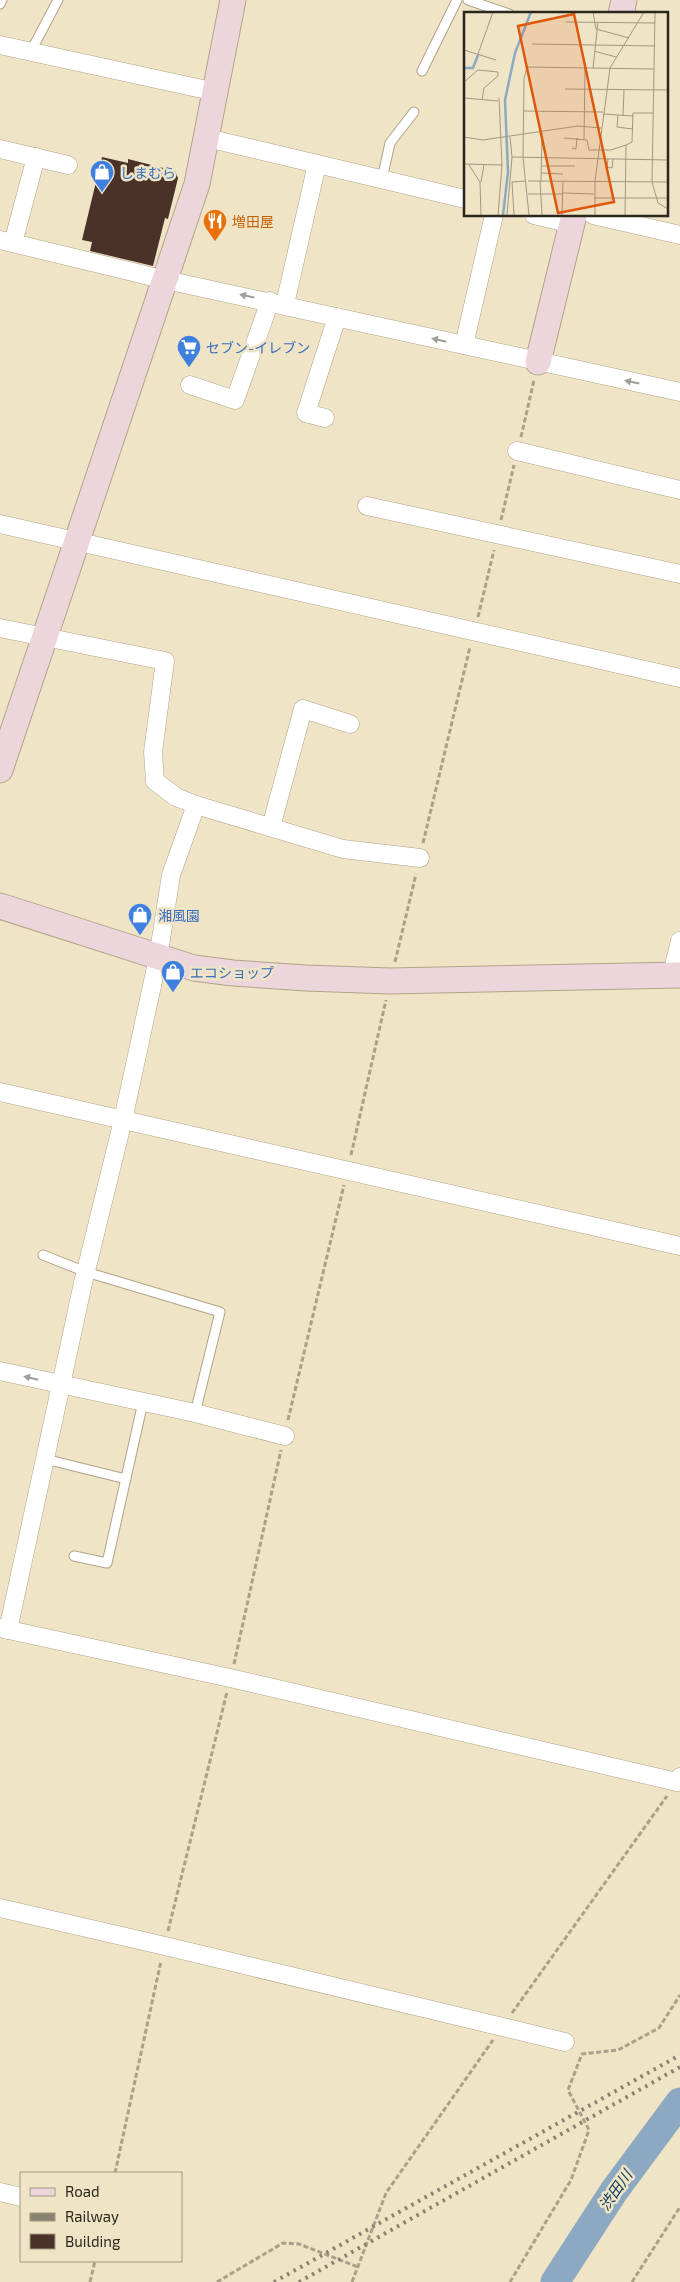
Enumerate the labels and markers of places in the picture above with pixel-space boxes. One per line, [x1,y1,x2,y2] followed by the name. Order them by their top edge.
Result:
[89,159,115,193] shop icon: しまむら
[120,164,176,181] place label: しまむら
[202,208,228,242] restaurant icon: 増田屋
[232,213,274,230] place label: 増田屋
[176,334,202,368] supermarket icon: セブン-イレブン
[206,339,310,356] place label: セブン-イレブン
[127,902,153,936] shop icon: 湘風園
[158,907,200,924] place label: 湘風園
[160,959,186,993] shop icon: エコショップ
[190,964,274,981] place label: エコショップ

